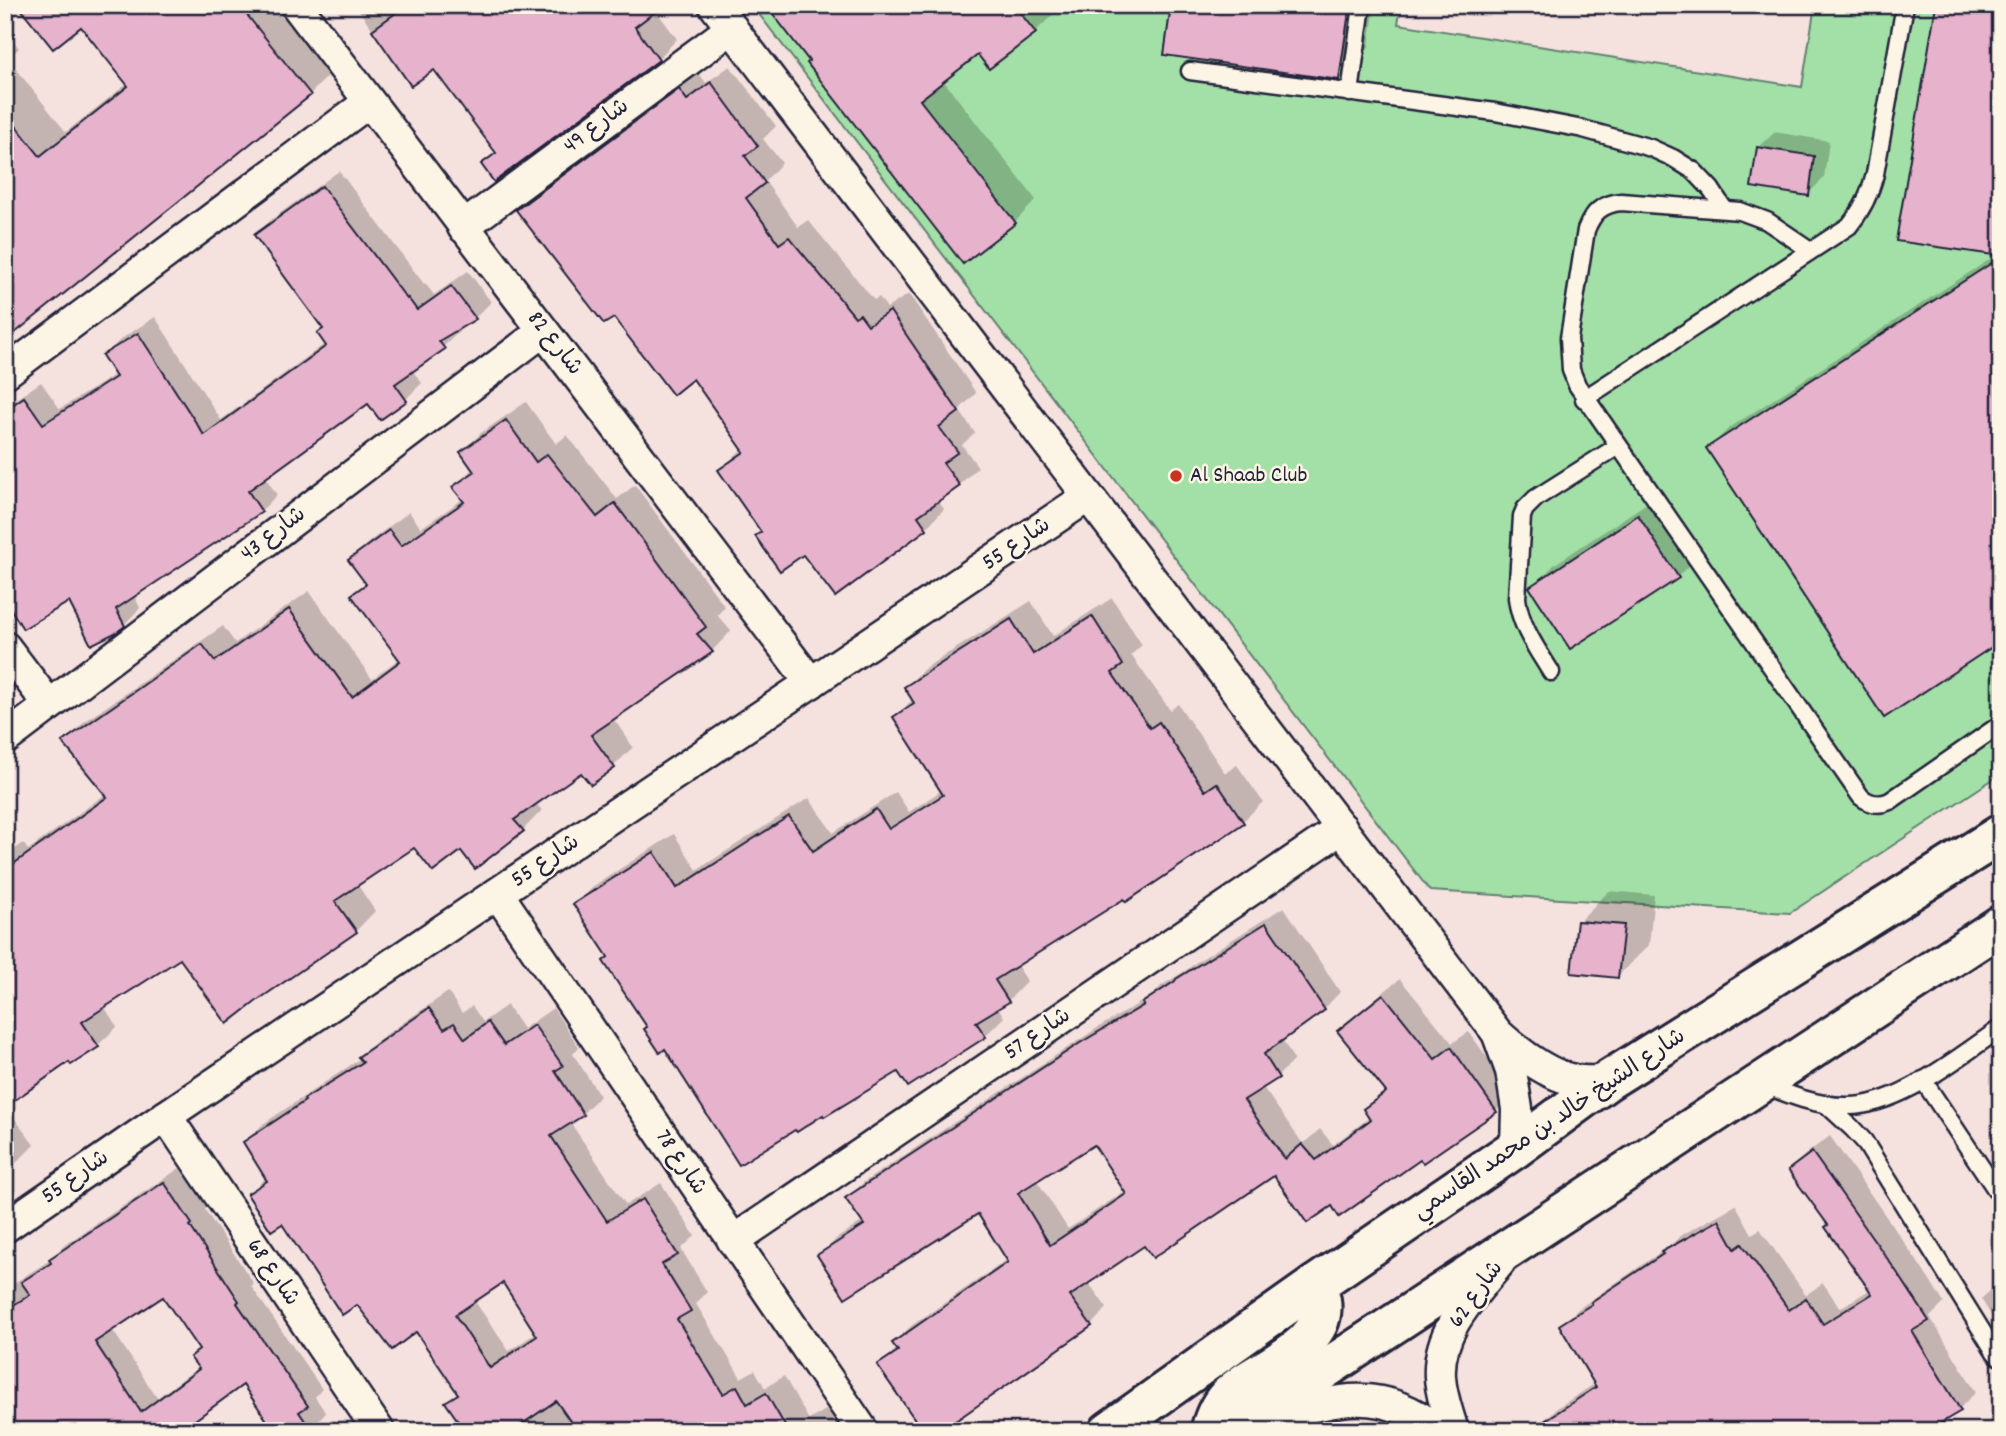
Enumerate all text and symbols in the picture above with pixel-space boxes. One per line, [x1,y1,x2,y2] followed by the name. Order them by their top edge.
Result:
[557,91,637,163] street label: شارع 49
[518,305,590,383] street label: شارع 82
[1190,460,1308,493] place label: Al Shaab Club
[1168,468,1184,484] marker: Al Shaab Club
[234,499,314,571] street label: شارع 43
[976,510,1058,580] street label: شارع 55
[505,827,587,897] street label: شارع 55
[998,1000,1078,1070] street label: شارع 57
[1407,1021,1693,1230] street label: شارع الشيخ خالد بن محمد القاسمي
[646,1123,714,1203] street label: شارع 78
[35,1143,117,1213] street label: شارع 55
[237,1232,307,1314] street label: شارع 68
[1441,1254,1513,1336] street label: شارع 62

